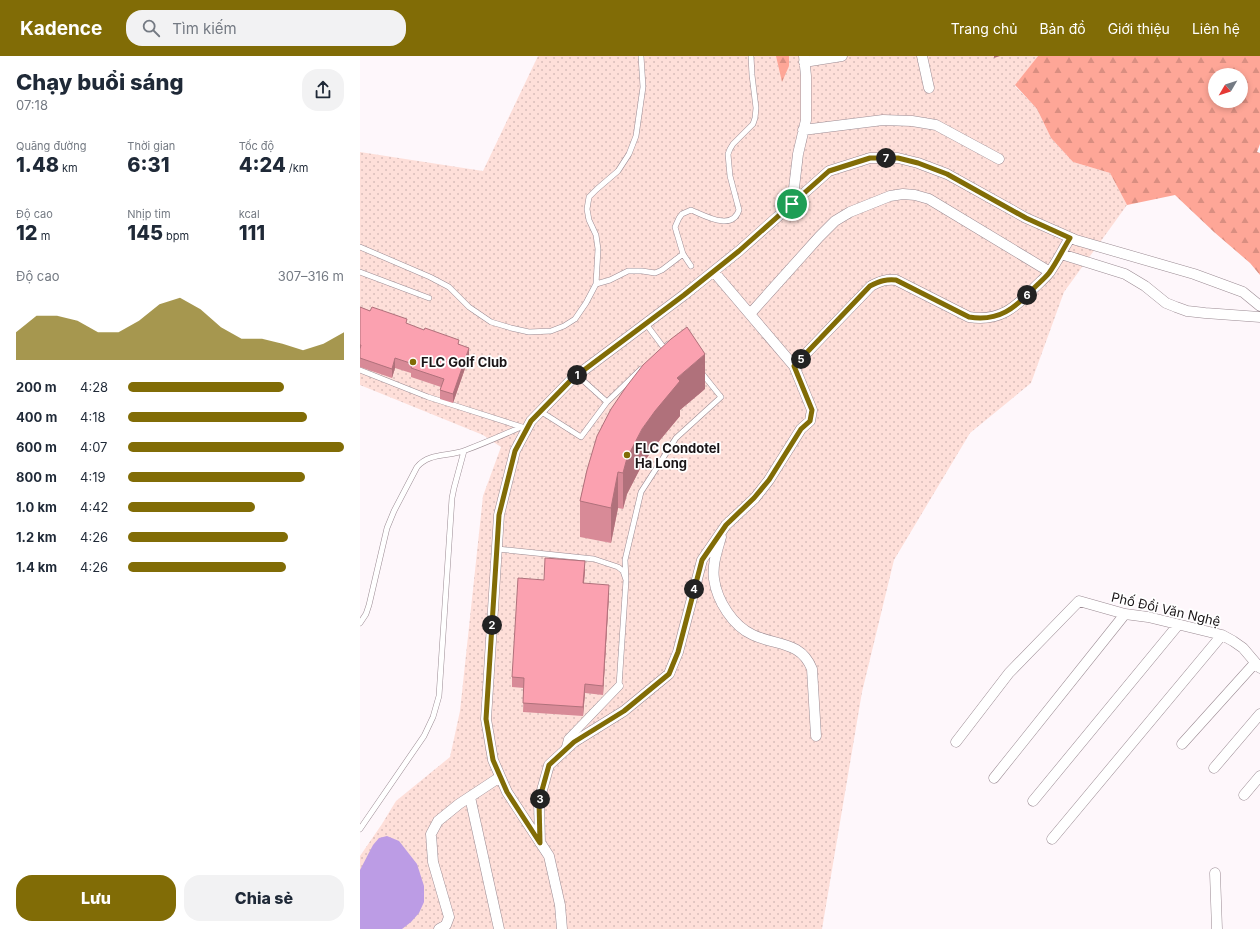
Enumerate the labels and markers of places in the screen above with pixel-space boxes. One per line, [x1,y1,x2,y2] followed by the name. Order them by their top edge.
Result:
[876,148,896,168] pin: 7
[775,187,809,221] pin
[1017,285,1037,305] pin: 6
[791,349,811,369] pin: 5
[421,354,507,370] place label: FLC Golf Club
[408,357,418,367] marker: FLC Golf Club
[567,365,587,385] pin: 1
[635,440,720,471] place label: FLC Condotel Ha Long
[622,450,632,460] marker: FLC Condotel Ha Long
[684,579,704,599] pin: 4
[482,615,502,635] pin: 2
[530,789,550,809] pin: 3

